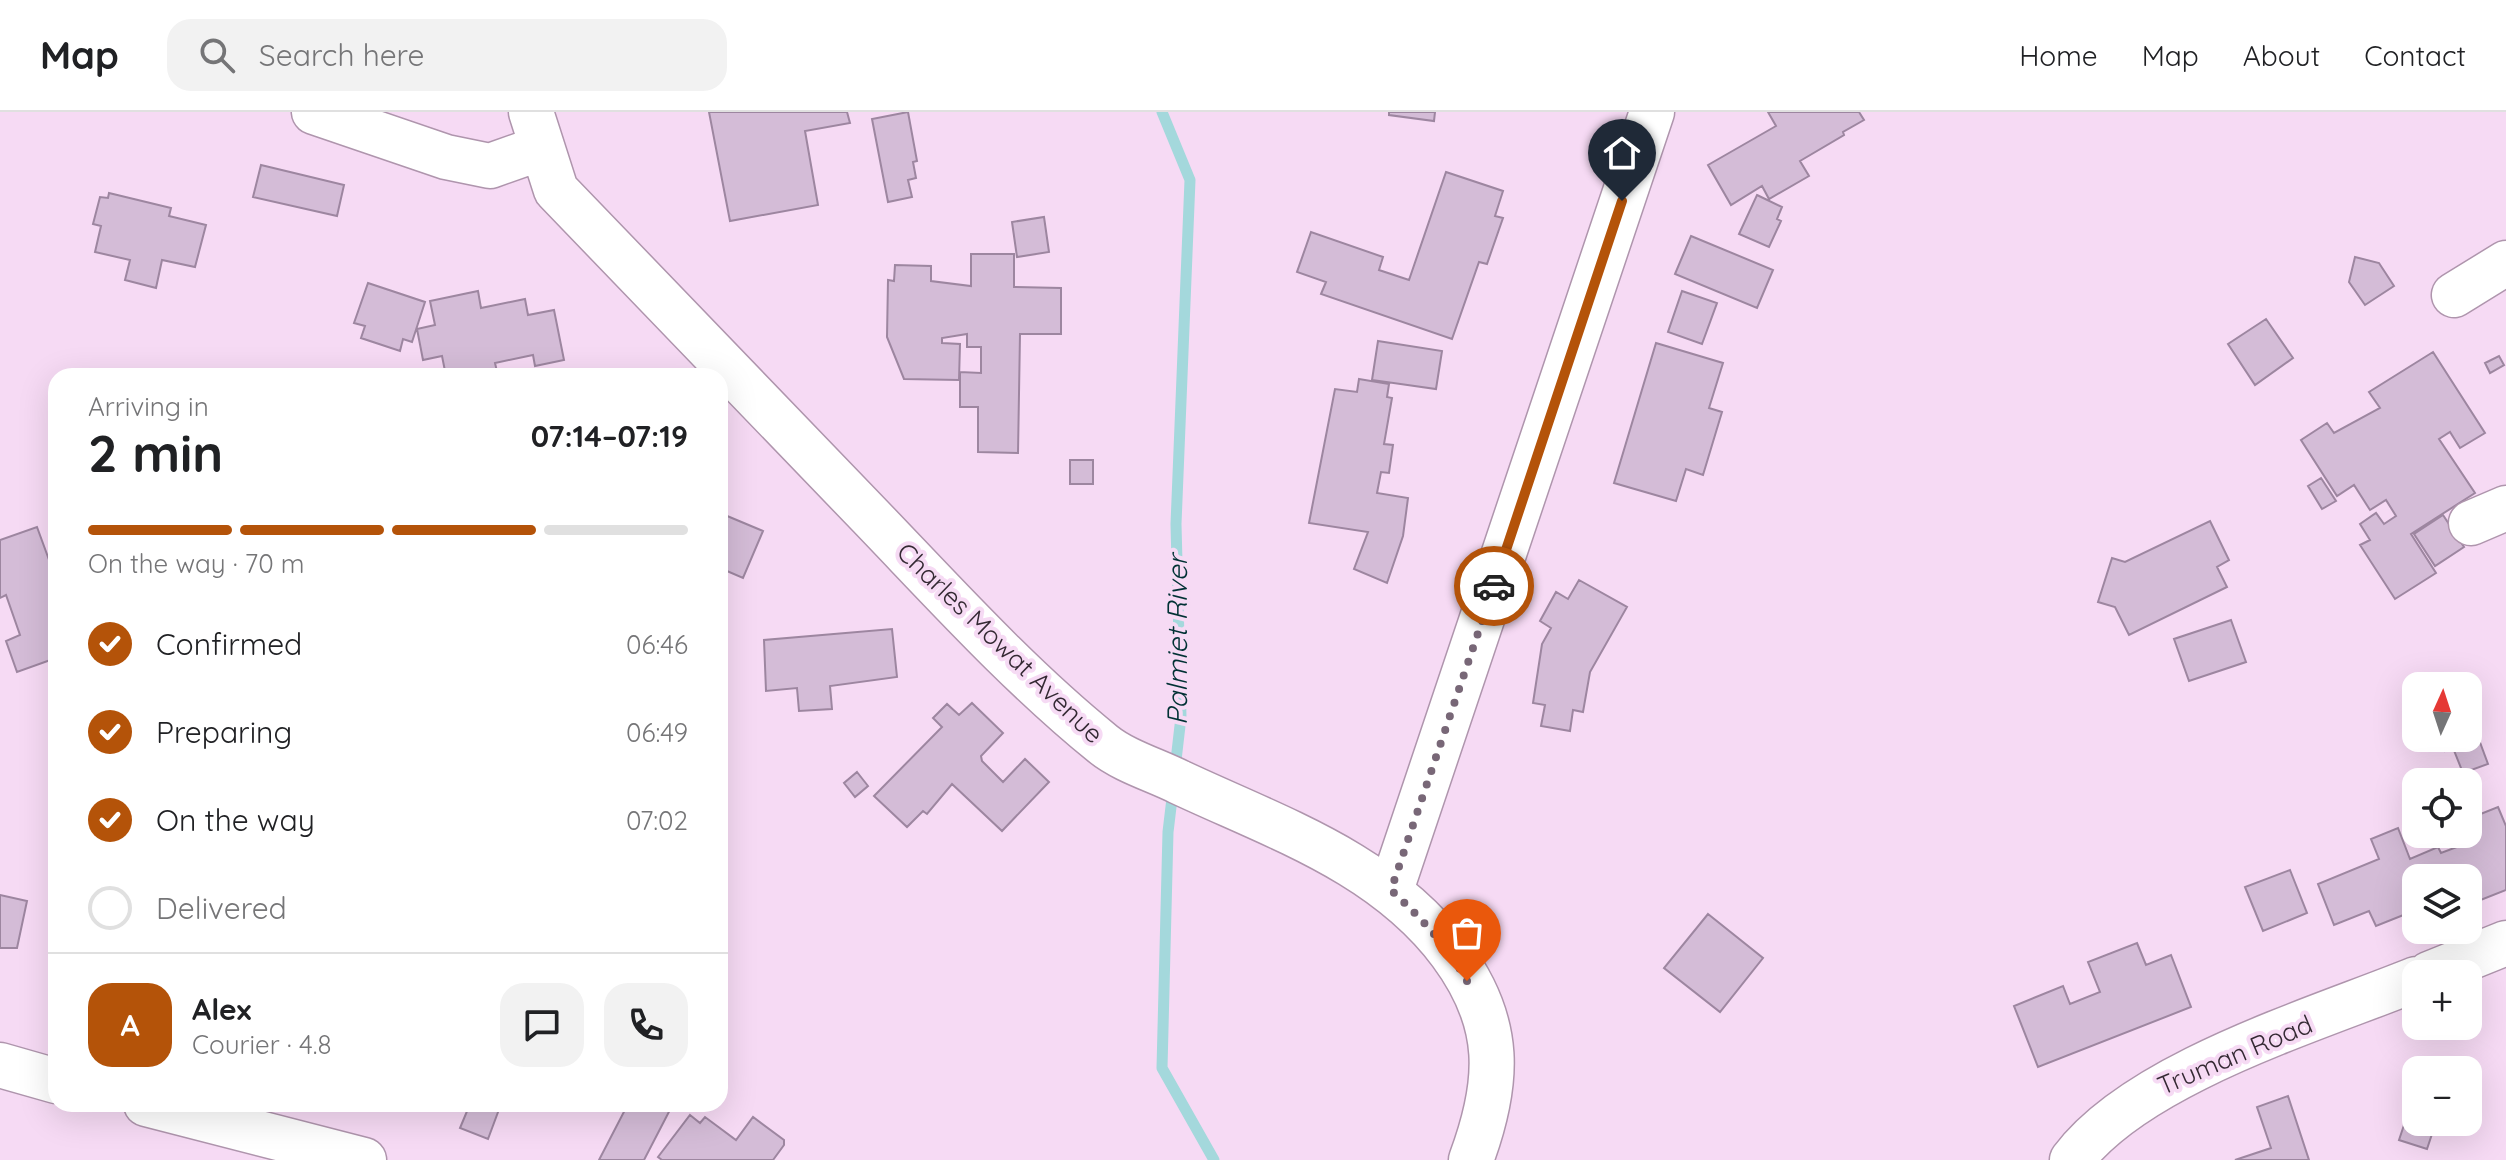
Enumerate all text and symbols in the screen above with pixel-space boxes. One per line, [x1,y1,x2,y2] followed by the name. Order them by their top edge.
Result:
[167,19,727,91] search box
[40,31,119,79] text: Map
[195,33,239,77] icon: search
[259,36,424,74] text: Search here
[2019,38,2098,73] text: Home
[2142,38,2199,73] text: Map
[2243,38,2320,73] text: About
[2364,38,2466,73] text: Contact
[1588,119,1656,201] pin
[1600,131,1644,175] icon: home
[88,390,209,423] text: Arriving in
[531,417,688,455] text: 07:14–07:19
[88,420,223,485] text: 2 min
[890,535,1111,750] street label: Charles Mowat Avenue
[1454,546,1534,626] courier
[88,547,304,580] text: On the way · 70 m
[1159,552,1194,725] water label: Palmiet River
[1472,564,1516,608] icon: car
[88,622,132,666] icon: check
[156,625,302,663] text: Confirmed
[626,628,688,661] text: 06:46
[2402,672,2482,752] north arrow
[2402,672,2482,1136] map controls
[88,710,132,754] icon: check
[156,713,292,751] text: Preparing
[626,716,688,749] text: 06:49
[2402,768,2482,848] button: locate
[88,798,132,842] icon: check
[156,801,315,839] text: On the way
[626,804,688,837] text: 07:02
[2402,864,2482,944] button: layers
[156,889,287,927] text: Delivered
[1433,899,1501,981] pin
[1445,911,1489,955] icon: bag
[2402,960,2482,1040] button: +
[500,983,584,1067] button: chat
[604,983,688,1067] button: phone
[192,990,251,1028] text: Alex
[120,1006,140,1044] text: A
[2152,1007,2317,1102] street label: Truman Road
[192,1028,331,1061] text: Courier · 4.8
[2402,1056,2482,1136] button: −

